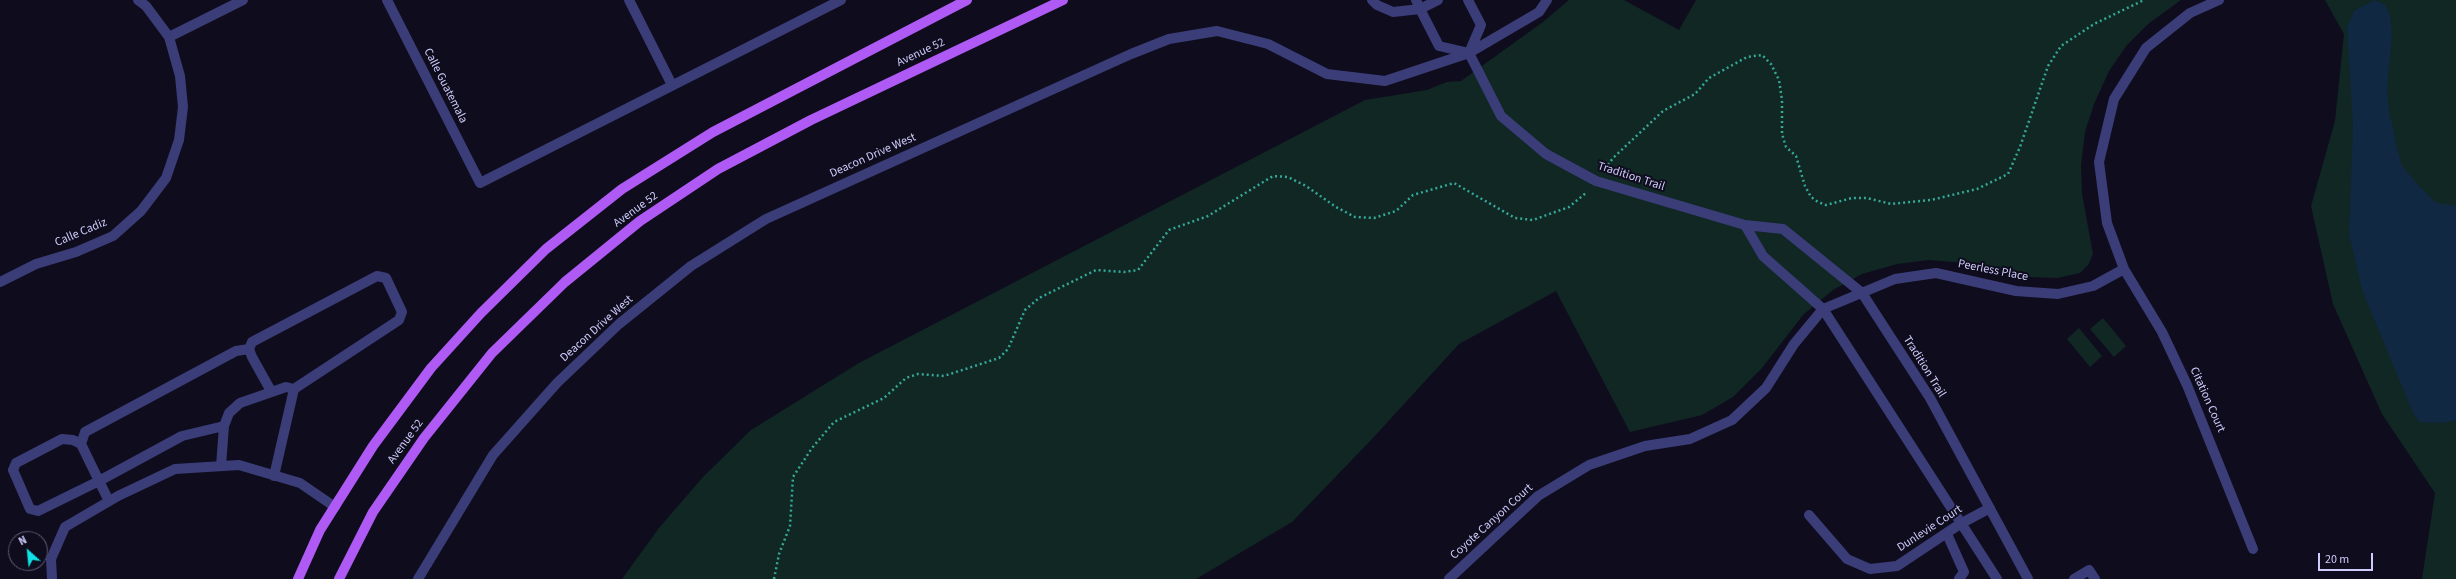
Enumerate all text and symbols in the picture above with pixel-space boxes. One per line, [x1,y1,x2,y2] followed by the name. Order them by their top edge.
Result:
[895,36,947,70] street label: Avenue 52
[420,46,470,126] street label: Calle Guatemala
[828,131,918,181] street label: Deacon Drive West
[1596,159,1666,195] street label: Tradition Trail
[611,189,661,231] street label: Avenue 52
[53,216,109,250] street label: Calle Cadiz
[1957,257,2029,285] street label: Peerless Place
[558,293,636,365] street label: Deacon Drive West
[1899,334,1949,400] street label: Tradition Trail
[2186,365,2228,435] street label: Citation Court
[385,417,427,467] street label: Avenue 52
[1448,481,1536,563] street label: Coyote Canyon Court
[1895,503,1965,555] street label: Dunlevie Court
[8,531,48,571] north arrow
[16,532,29,549] text: N
[2320,545,2375,571] scale bar
[2325,551,2349,568] text: 20 m

